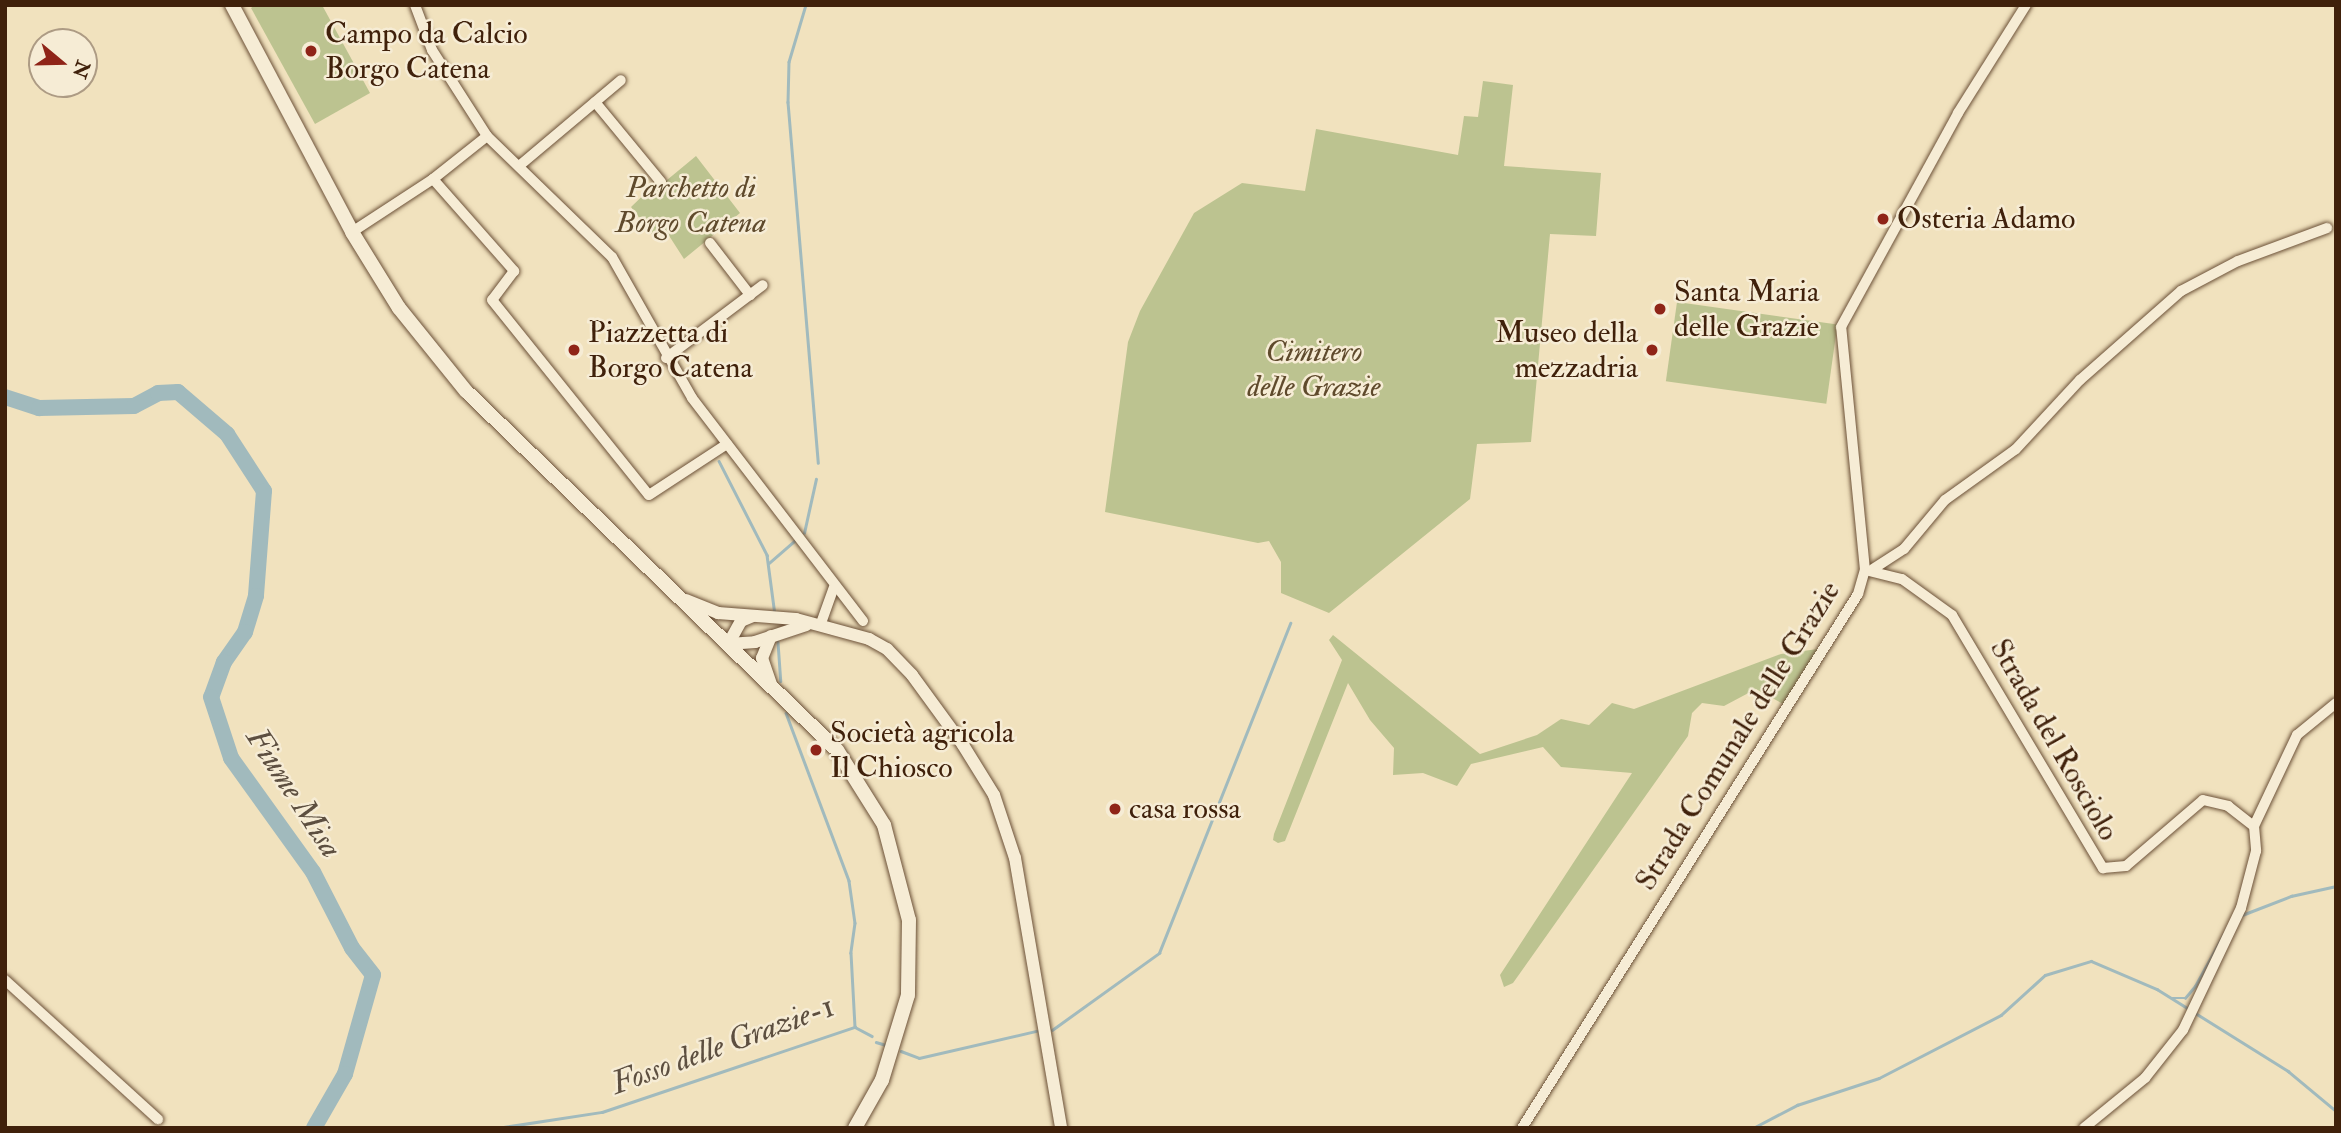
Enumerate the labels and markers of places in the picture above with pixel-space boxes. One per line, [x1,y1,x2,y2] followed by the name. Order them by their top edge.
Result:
[325,16,528,86] place label: Campo da Calcio Borgo Catena
[303,43,319,59] marker: Campo da Calcio Borgo Catena
[1897,201,2076,237] place label: Osteria Adamo
[1875,211,1891,227] marker: Osteria Adamo
[1674,274,1819,344] place label: Santa Maria delle Grazie
[1652,301,1668,317] marker: Santa Maria delle Grazie
[588,315,753,386] place label: Piazzetta di Borgo Catena
[1495,315,1638,386] place label: Museo della mezzadria
[566,342,582,358] marker: Piazzetta di Borgo Catena
[1644,342,1660,358] marker: Museo della mezzadria
[830,715,1014,786] place label: Società agricola Il Chiosco
[808,742,824,758] marker: Società agricola Il Chiosco
[1129,791,1241,827] place label: casa rossa
[1107,801,1123,817] marker: casa rossa

